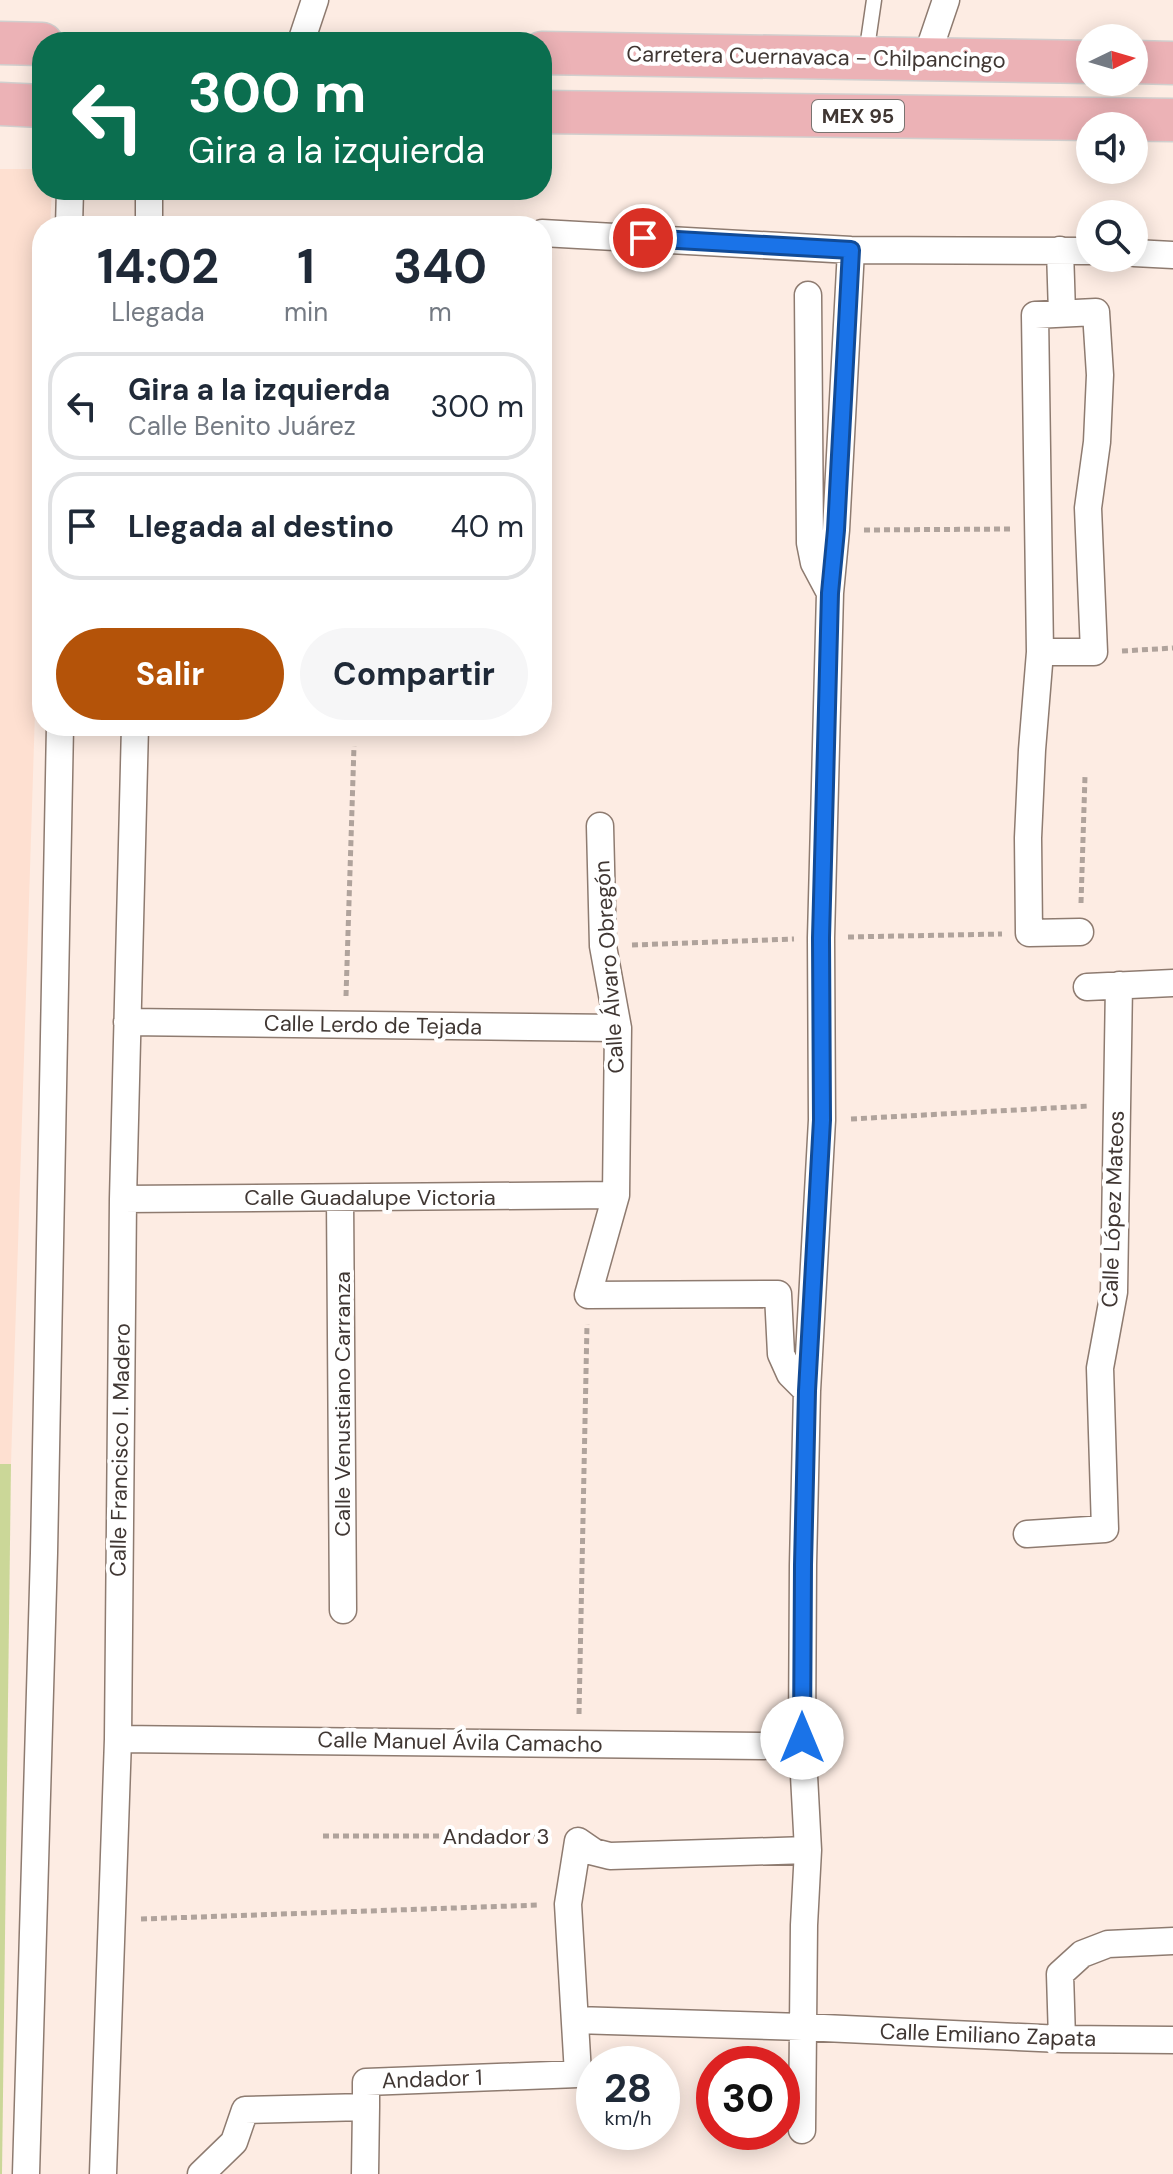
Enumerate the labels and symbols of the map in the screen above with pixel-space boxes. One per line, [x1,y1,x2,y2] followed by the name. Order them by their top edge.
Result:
[1076,24,1148,96] north arrow
[626,39,1006,75] street label: Carretera Cuernavaca - Chilpancingo
[812,100,904,132] road number: MEX 95
[609,204,677,272] pin
[587,859,631,1075] street label: Calle Álvaro Obregón
[264,1009,482,1041] street label: Calle Lerdo de Tejada
[1095,1110,1131,1308] street label: Calle López Mateos
[244,1183,496,1212] street label: Calle Guadalupe Victoria
[328,1271,357,1537] street label: Calle Venustiano Carranza
[103,1323,137,1577] street label: Calle Francisco I. Madero
[760,1696,844,1780] position arrow
[317,1725,603,1759] street label: Calle Manuel Ávila Camacho
[443,1822,549,1851] street label: Andador 3
[879,2017,1097,2053] street label: Calle Emiliano Zapata
[696,2046,800,2150] speed limit sign: 30
[381,2063,483,2095] street label: Andador 1

